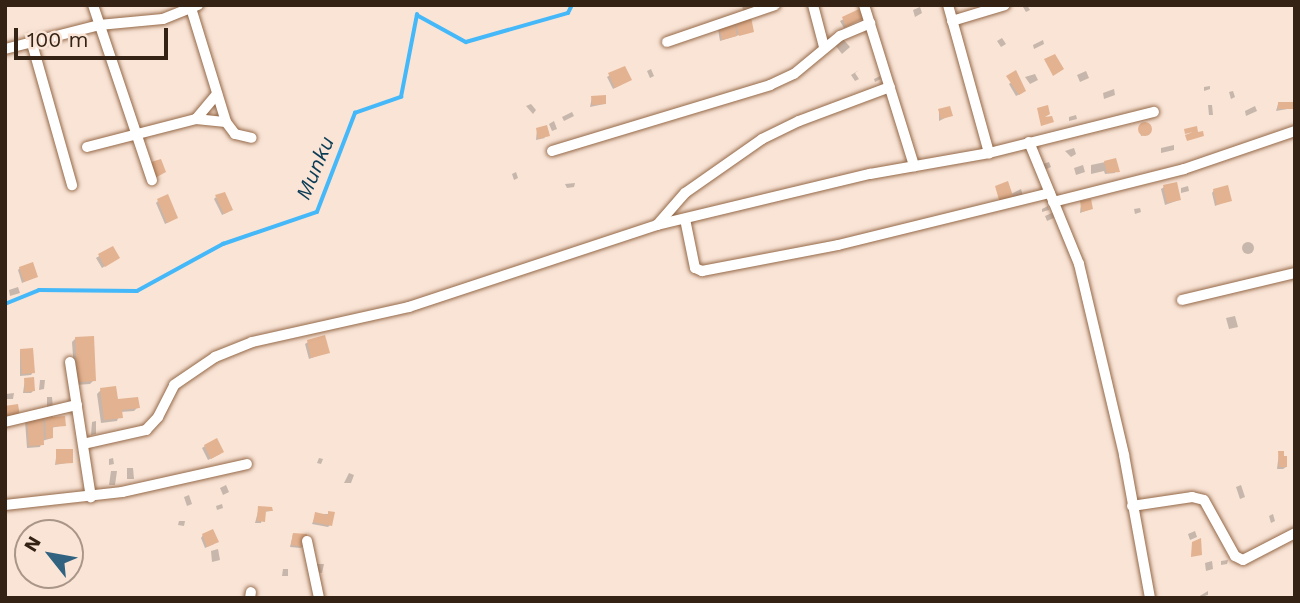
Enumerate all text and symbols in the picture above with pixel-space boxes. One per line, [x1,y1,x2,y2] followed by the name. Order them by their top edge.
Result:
[18,14,172,58] scale bar
[27,27,89,52] text: 100 m
[290,132,340,204] water label: Munku
[14,519,84,589] north arrow
[19,532,46,556] text: N

